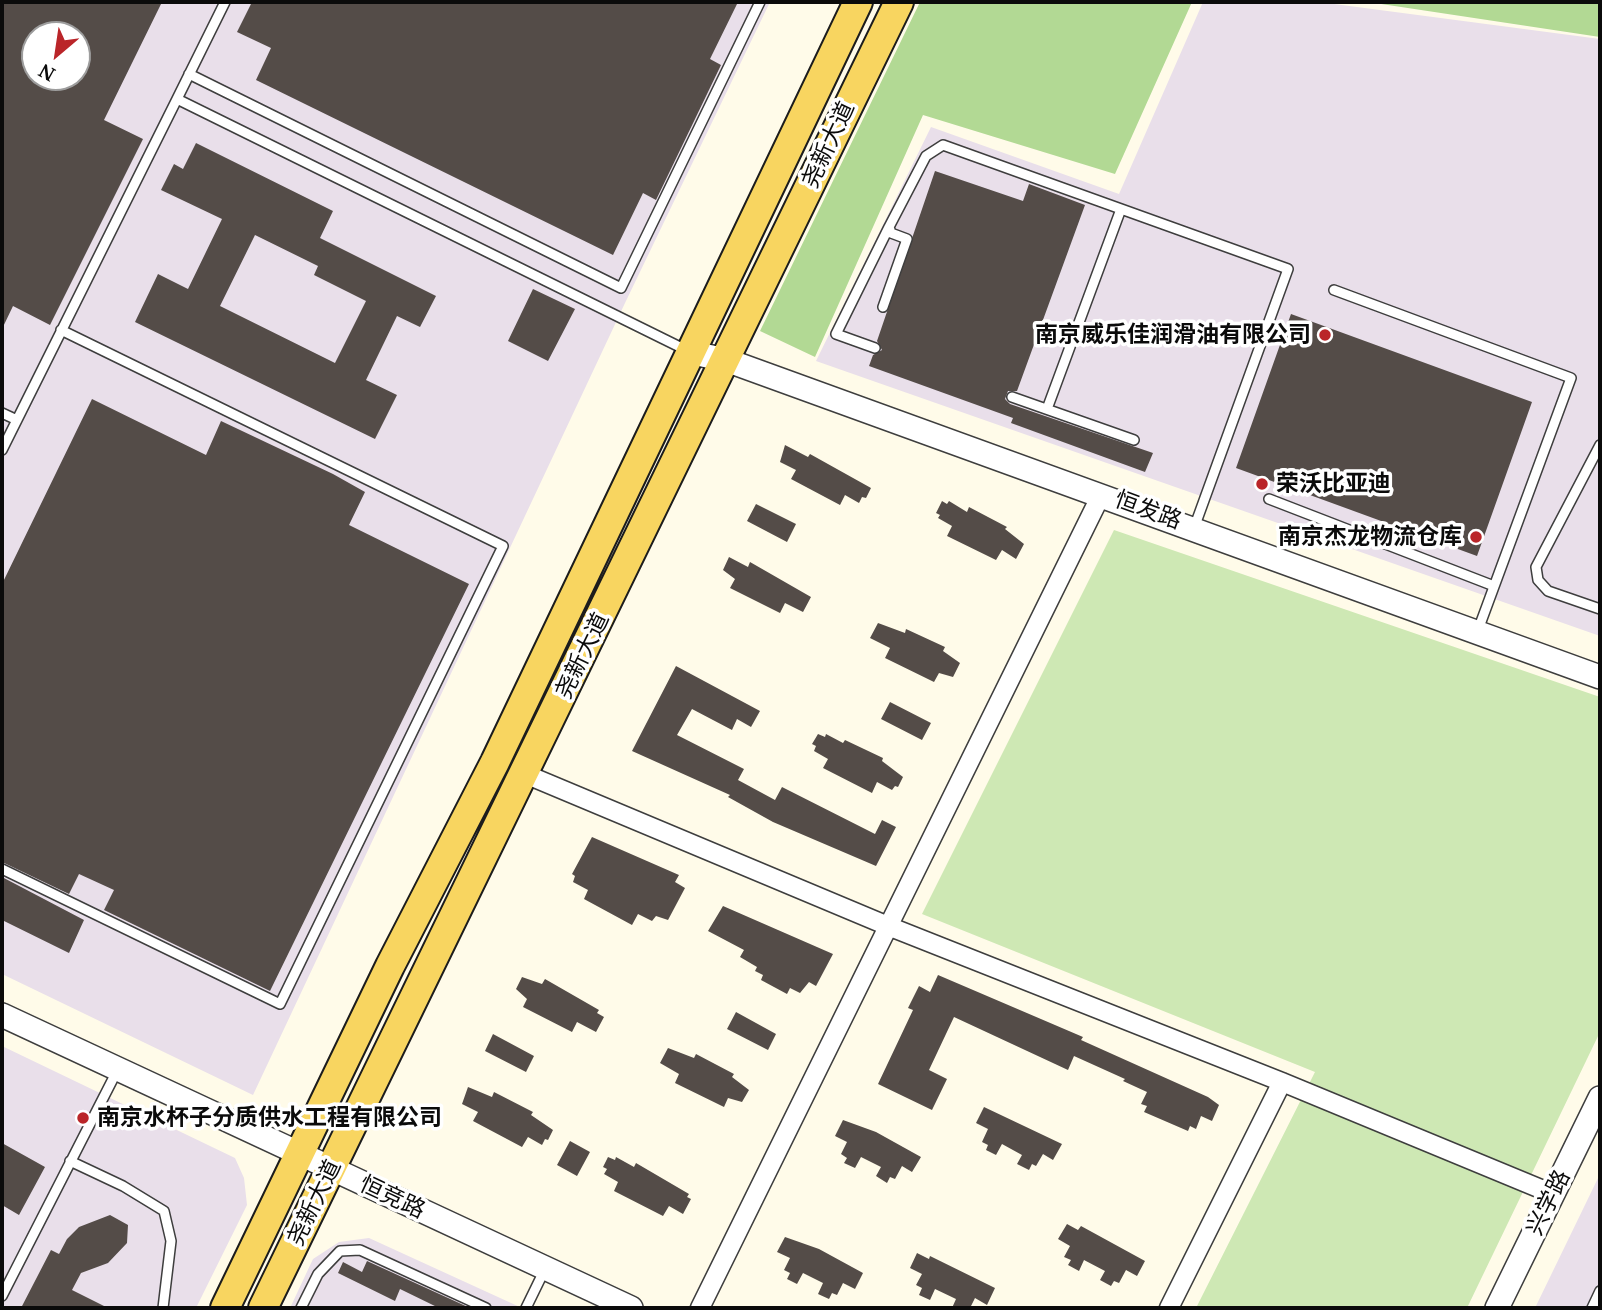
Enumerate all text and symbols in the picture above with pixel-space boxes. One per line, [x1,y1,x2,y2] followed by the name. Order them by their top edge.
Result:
[21,21,91,91] north arrow
[34,58,60,88] text: N
[797,97,861,193] street label: 尧新大道
[1035,321,1311,349] place label: 南京威乐佳润滑油有限公司
[1317,327,1333,343] marker: 南京威乐佳润滑油有限公司
[1276,470,1391,498] place label: 荣沃比亚迪
[1254,476,1270,492] marker: 荣沃比亚迪
[1111,486,1185,536] street label: 恒发路
[1278,523,1462,551] place label: 南京杰龙物流仓库
[1468,529,1484,545] marker: 南京杰龙物流仓库
[550,609,616,703] street label: 尧新大道
[97,1104,442,1132] place label: 南京水杯子分质供水工程有限公司
[75,1110,91,1126] marker: 南京水杯子分质供水工程有限公司
[282,1156,348,1250] street label: 尧新大道
[1521,1166,1577,1240] street label: 兴学路
[355,1171,429,1225] street label: 恒竞路

